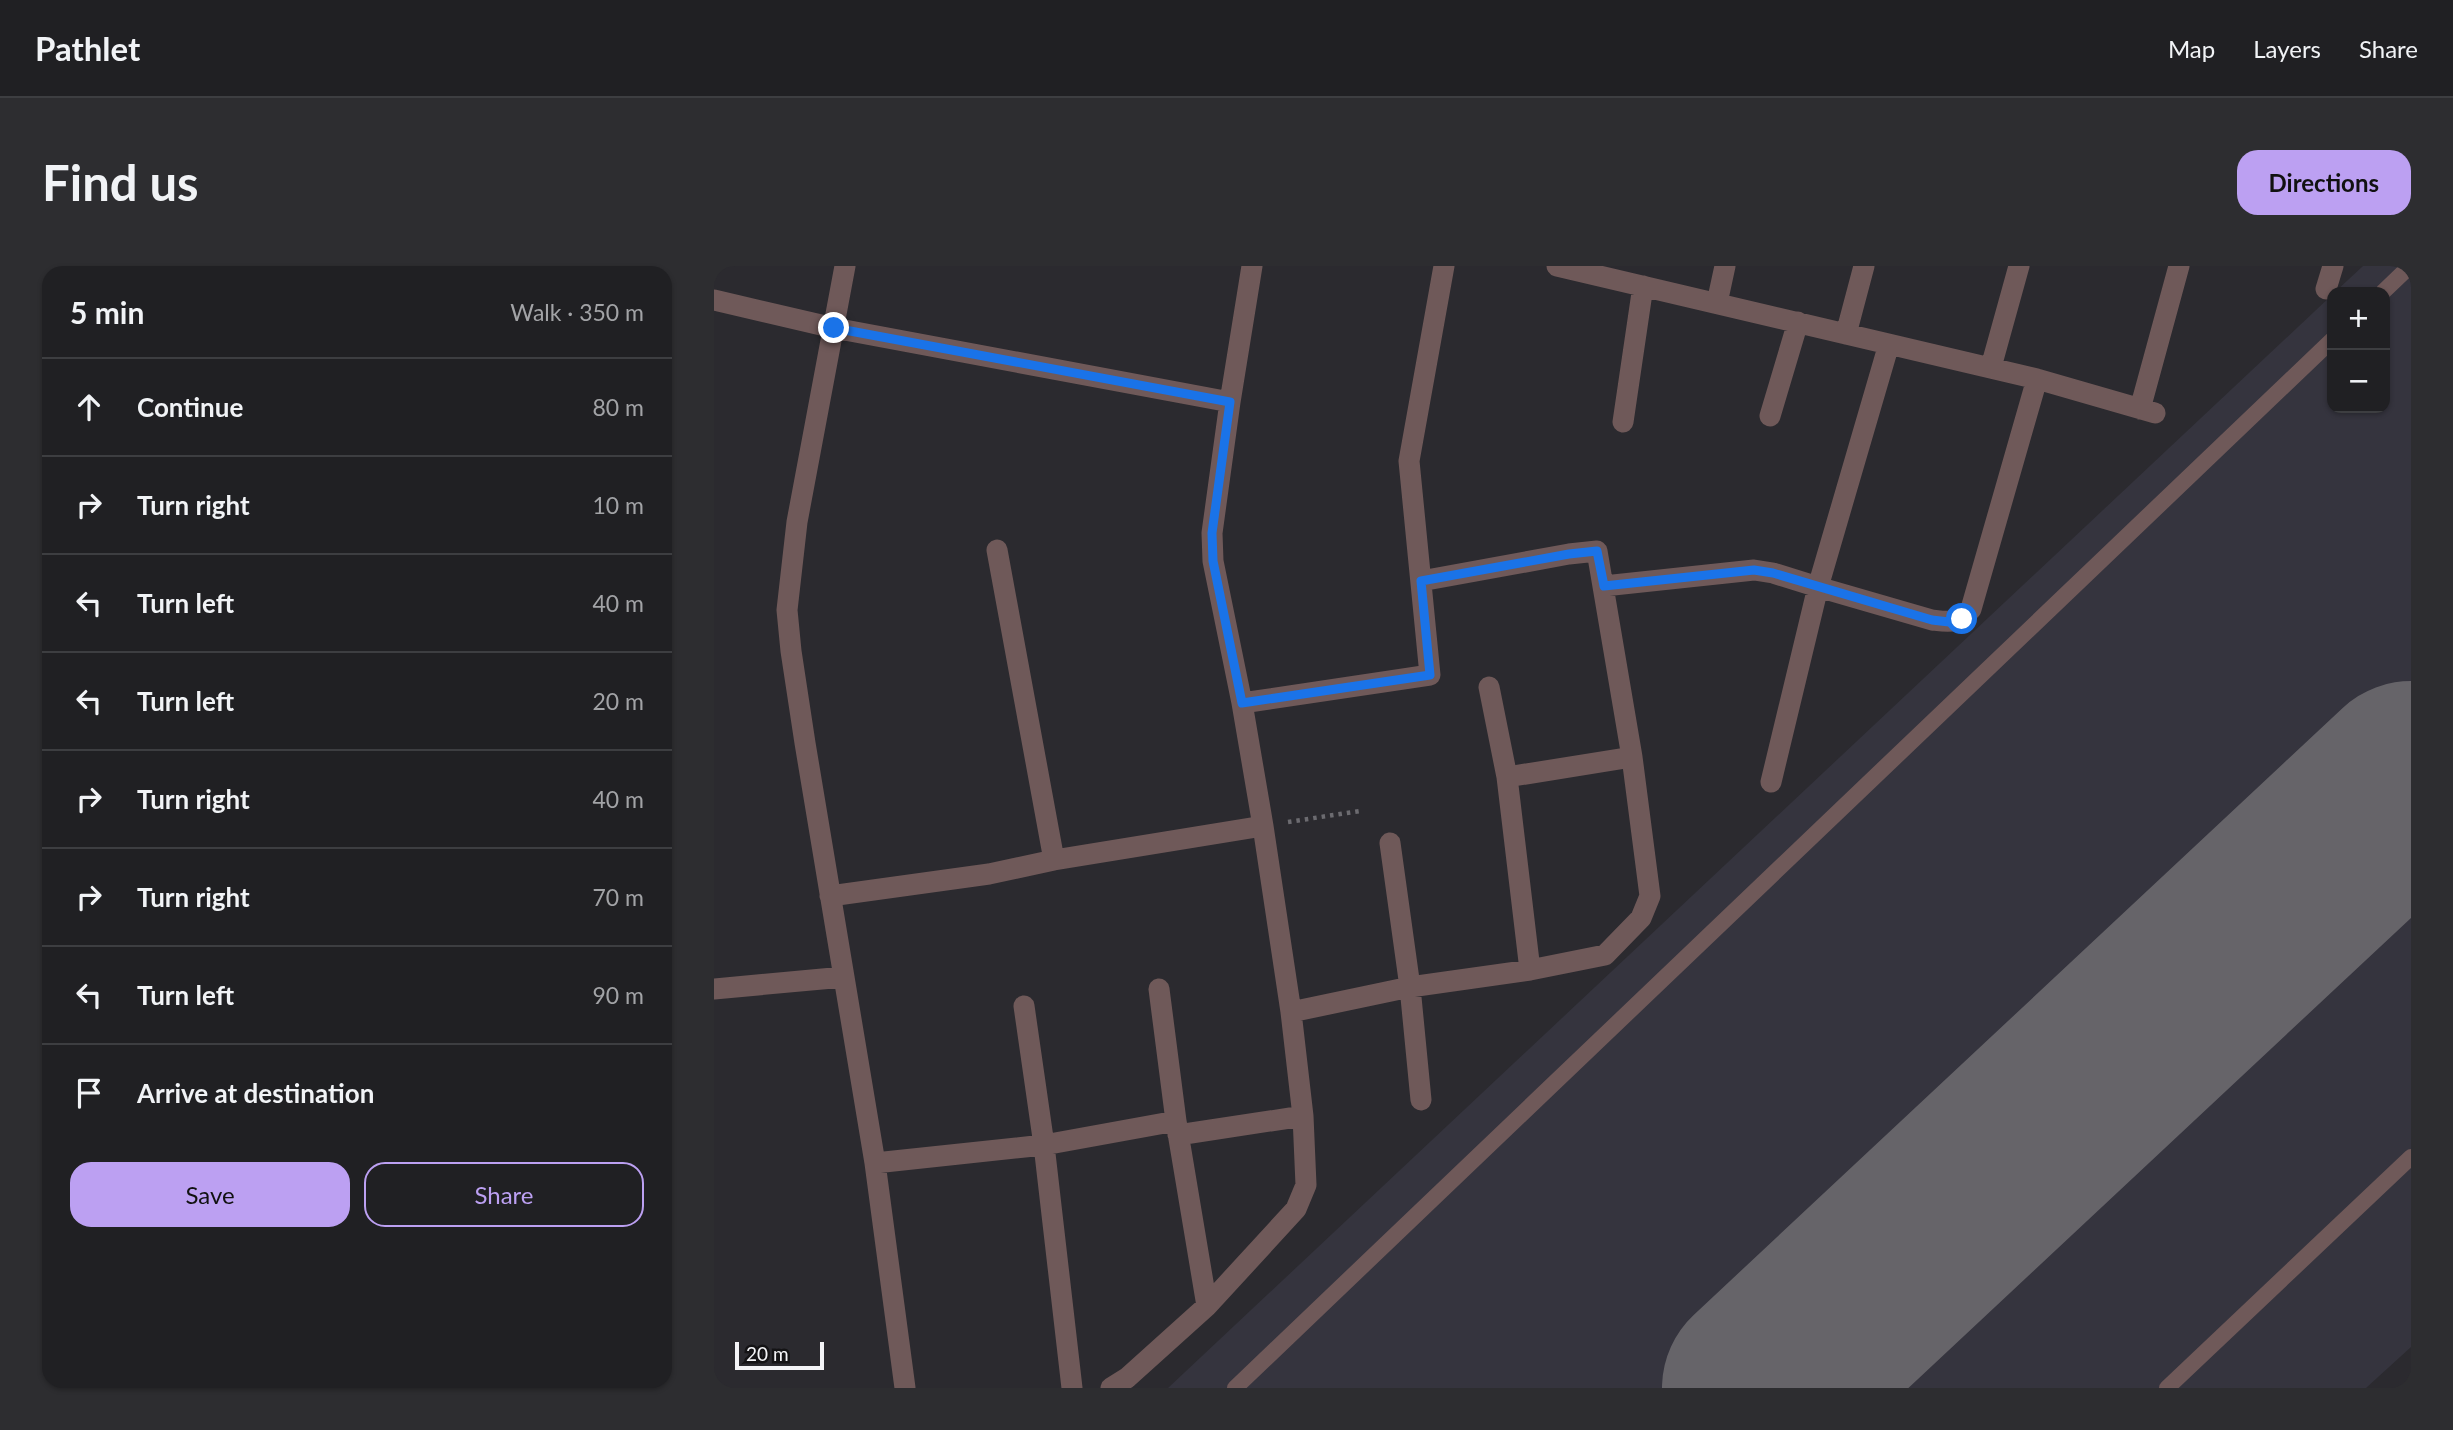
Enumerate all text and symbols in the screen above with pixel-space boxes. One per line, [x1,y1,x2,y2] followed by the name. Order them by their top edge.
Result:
[35,28,140,68] text: Pathlet
[2168,34,2215,63] text: Map
[2253,34,2321,63] text: Layers
[2359,34,2418,63] text: Share
[2237,150,2411,215] button: Directions
[42,153,199,211] text: Find us
[2327,287,2390,413] map controls
[2327,287,2390,350] button: +
[70,294,144,330] text: 5 min
[510,298,644,326] text: Walk · 350 m
[818,312,849,343] route end
[2327,350,2390,413] button: −
[70,388,108,426] icon: ahead
[137,391,243,423] text: Continue
[593,393,644,421] text: 80 m
[70,486,108,524] icon: right
[137,489,250,521] text: Turn right
[593,491,644,519] text: 10 m
[70,584,108,622] icon: left
[137,587,234,619] text: Turn left
[593,589,644,617] text: 40 m
[1946,603,1977,634] route start
[70,682,108,720] icon: left
[137,685,234,717] text: Turn left
[593,687,644,715] text: 20 m
[70,780,108,818] icon: right
[137,783,250,815] text: Turn right
[593,785,644,813] text: 40 m
[70,878,108,916] icon: right
[137,881,250,913] text: Turn right
[593,883,644,911] text: 70 m
[70,976,108,1014] icon: left
[137,979,234,1011] text: Turn left
[593,981,644,1009] text: 90 m
[70,1074,108,1112] icon: arrive
[137,1077,374,1109] text: Arrive at destination
[70,1162,350,1227] button: Save
[364,1162,644,1227] button: Share
[735,1339,824,1371] scale bar
[746,1342,789,1365] text: 20 m

